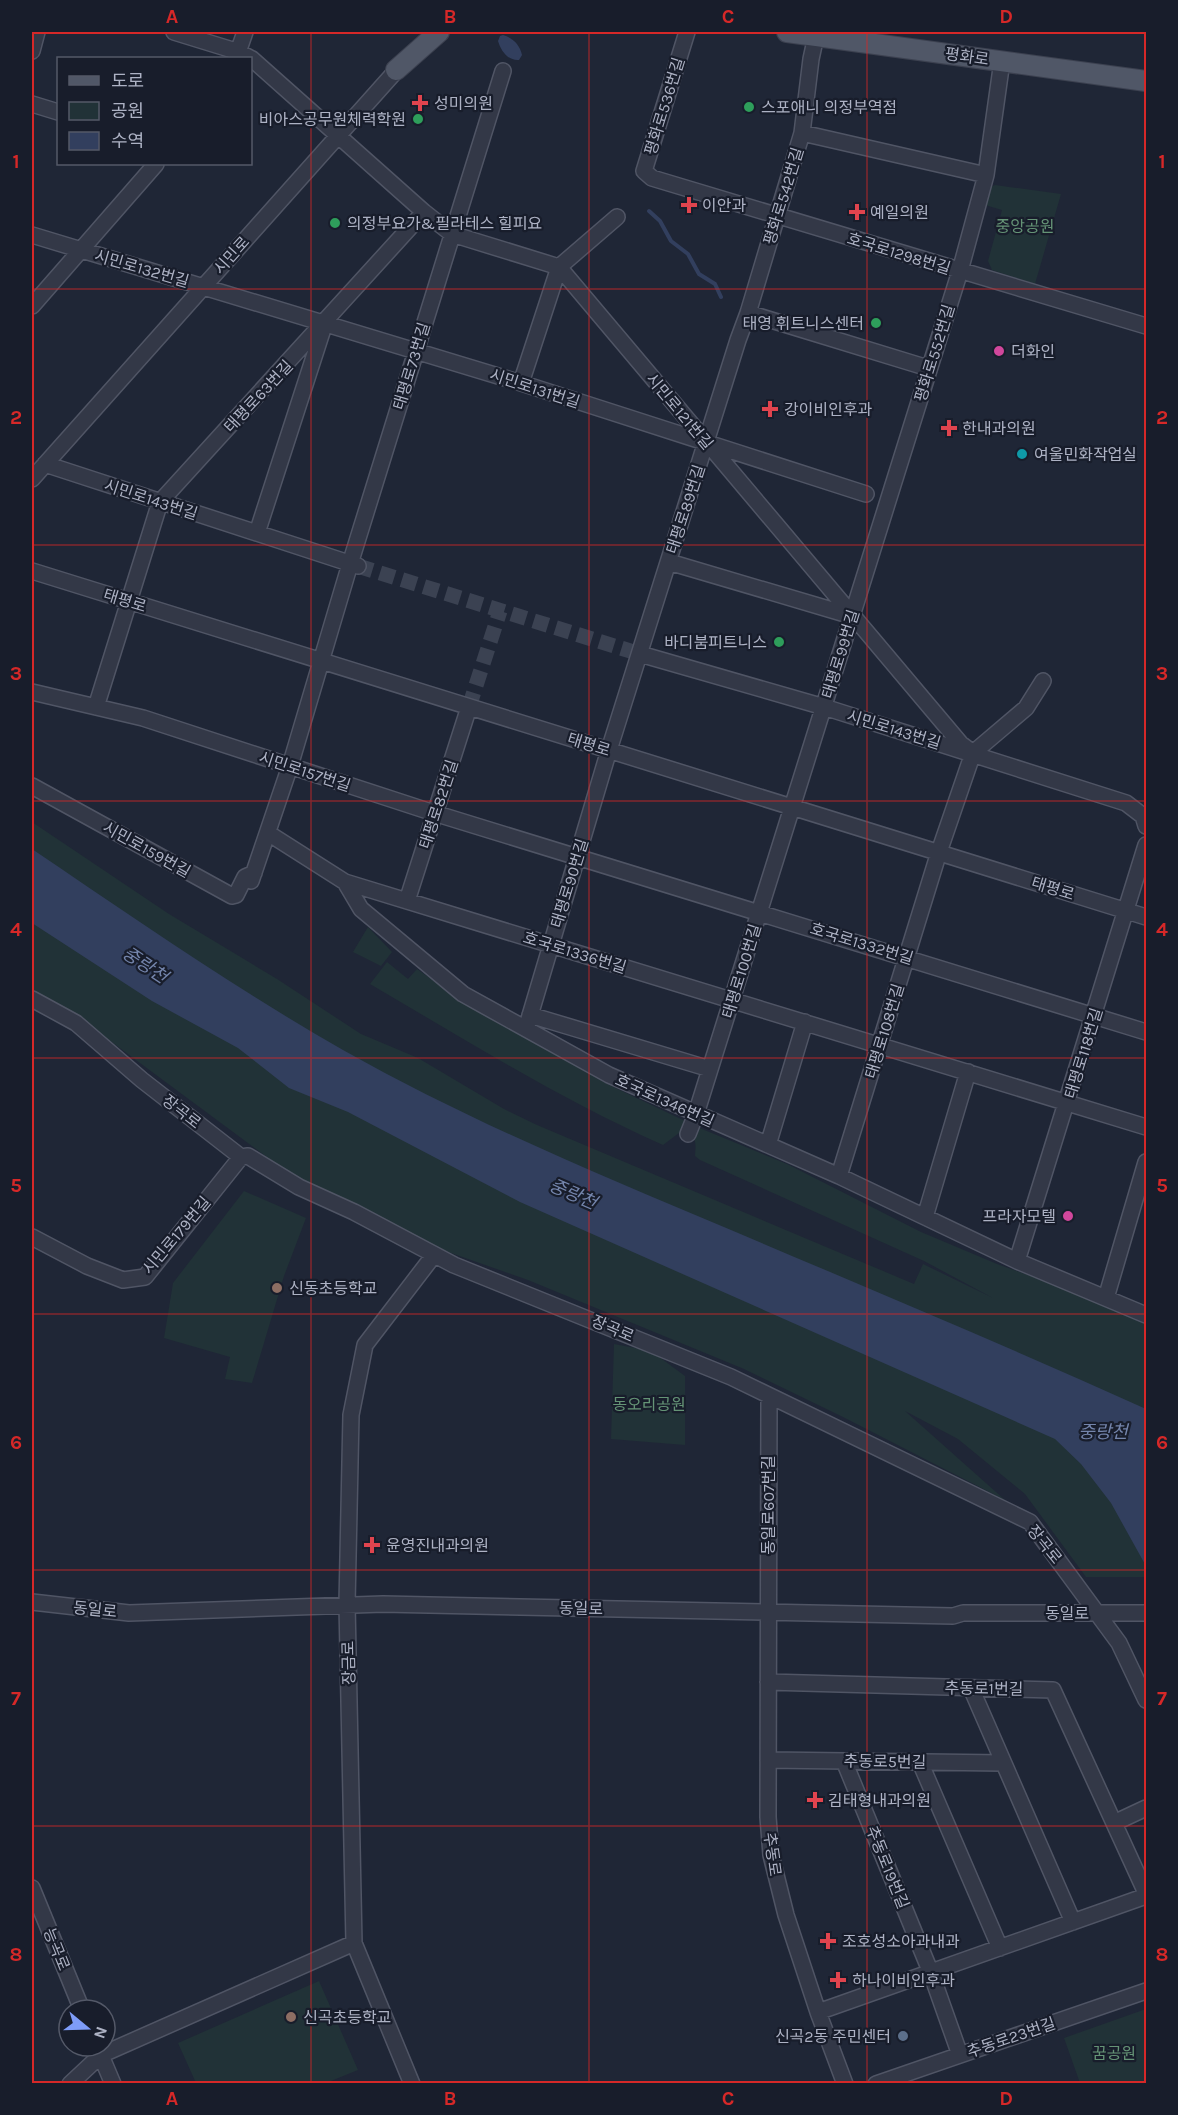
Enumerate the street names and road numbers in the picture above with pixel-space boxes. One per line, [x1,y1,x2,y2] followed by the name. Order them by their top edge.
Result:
[944,44,990,69] street label: 평화로
[641,55,688,157] street label: 평화로536번길
[760,145,807,247] street label: 평화로542번길
[845,229,953,278] street label: 호국로1298번길
[210,232,253,278] street label: 시민로
[92,246,191,291] street label: 시민로132번길
[911,302,958,404] street label: 평화로552번길
[389,320,434,412] street label: 태평로73번길
[220,356,297,437] street label: 태평로63번길
[487,365,582,412] street label: 시민로131번길
[642,369,717,453] street label: 시민로121번길
[662,462,709,556] street label: 태평로89번길
[102,475,200,524] street label: 시민로143번길
[101,585,149,616] street label: 태평로
[818,607,863,701] street label: 태평로99번길
[845,706,943,753] street label: 시민로143번길
[565,729,613,760] street label: 태평로
[257,748,353,795] street label: 시민로157번길
[415,757,462,851] street label: 태평로82번길
[100,818,194,881] street label: 시민로159번길
[547,836,592,930] street label: 태평로90번길
[1029,873,1077,904] street label: 태평로
[808,919,916,968] street label: 호국로1332번길
[718,922,765,1021] street label: 태평로100번길
[521,928,629,977] street label: 호국로1336번길
[861,981,908,1081] street label: 태평로108번길
[1061,1005,1106,1101] street label: 태평로118번길
[612,1070,717,1131] street label: 호국로1346번길
[158,1090,205,1133] street label: 장곡로
[138,1193,214,1278] street label: 시민로179번길
[589,1311,637,1346] street label: 장곡로
[759,1455,778,1555] street label: 동일로607번길
[1023,1521,1066,1568] street label: 장곡로
[72,1598,118,1621] street label: 동일로
[559,1599,604,1618] street label: 동일로
[1045,1604,1089,1623] street label: 동일로
[339,1640,358,1685] street label: 장금로
[944,1678,1024,1699] street label: 추동로1번길
[844,1751,926,1772] street label: 추동로5번길
[862,1823,913,1912] street label: 추동로19번길
[760,1831,785,1878] street label: 추동로
[39,1925,74,1973] street label: 능곡로
[964,2013,1058,2061] street label: 추동로23번길

